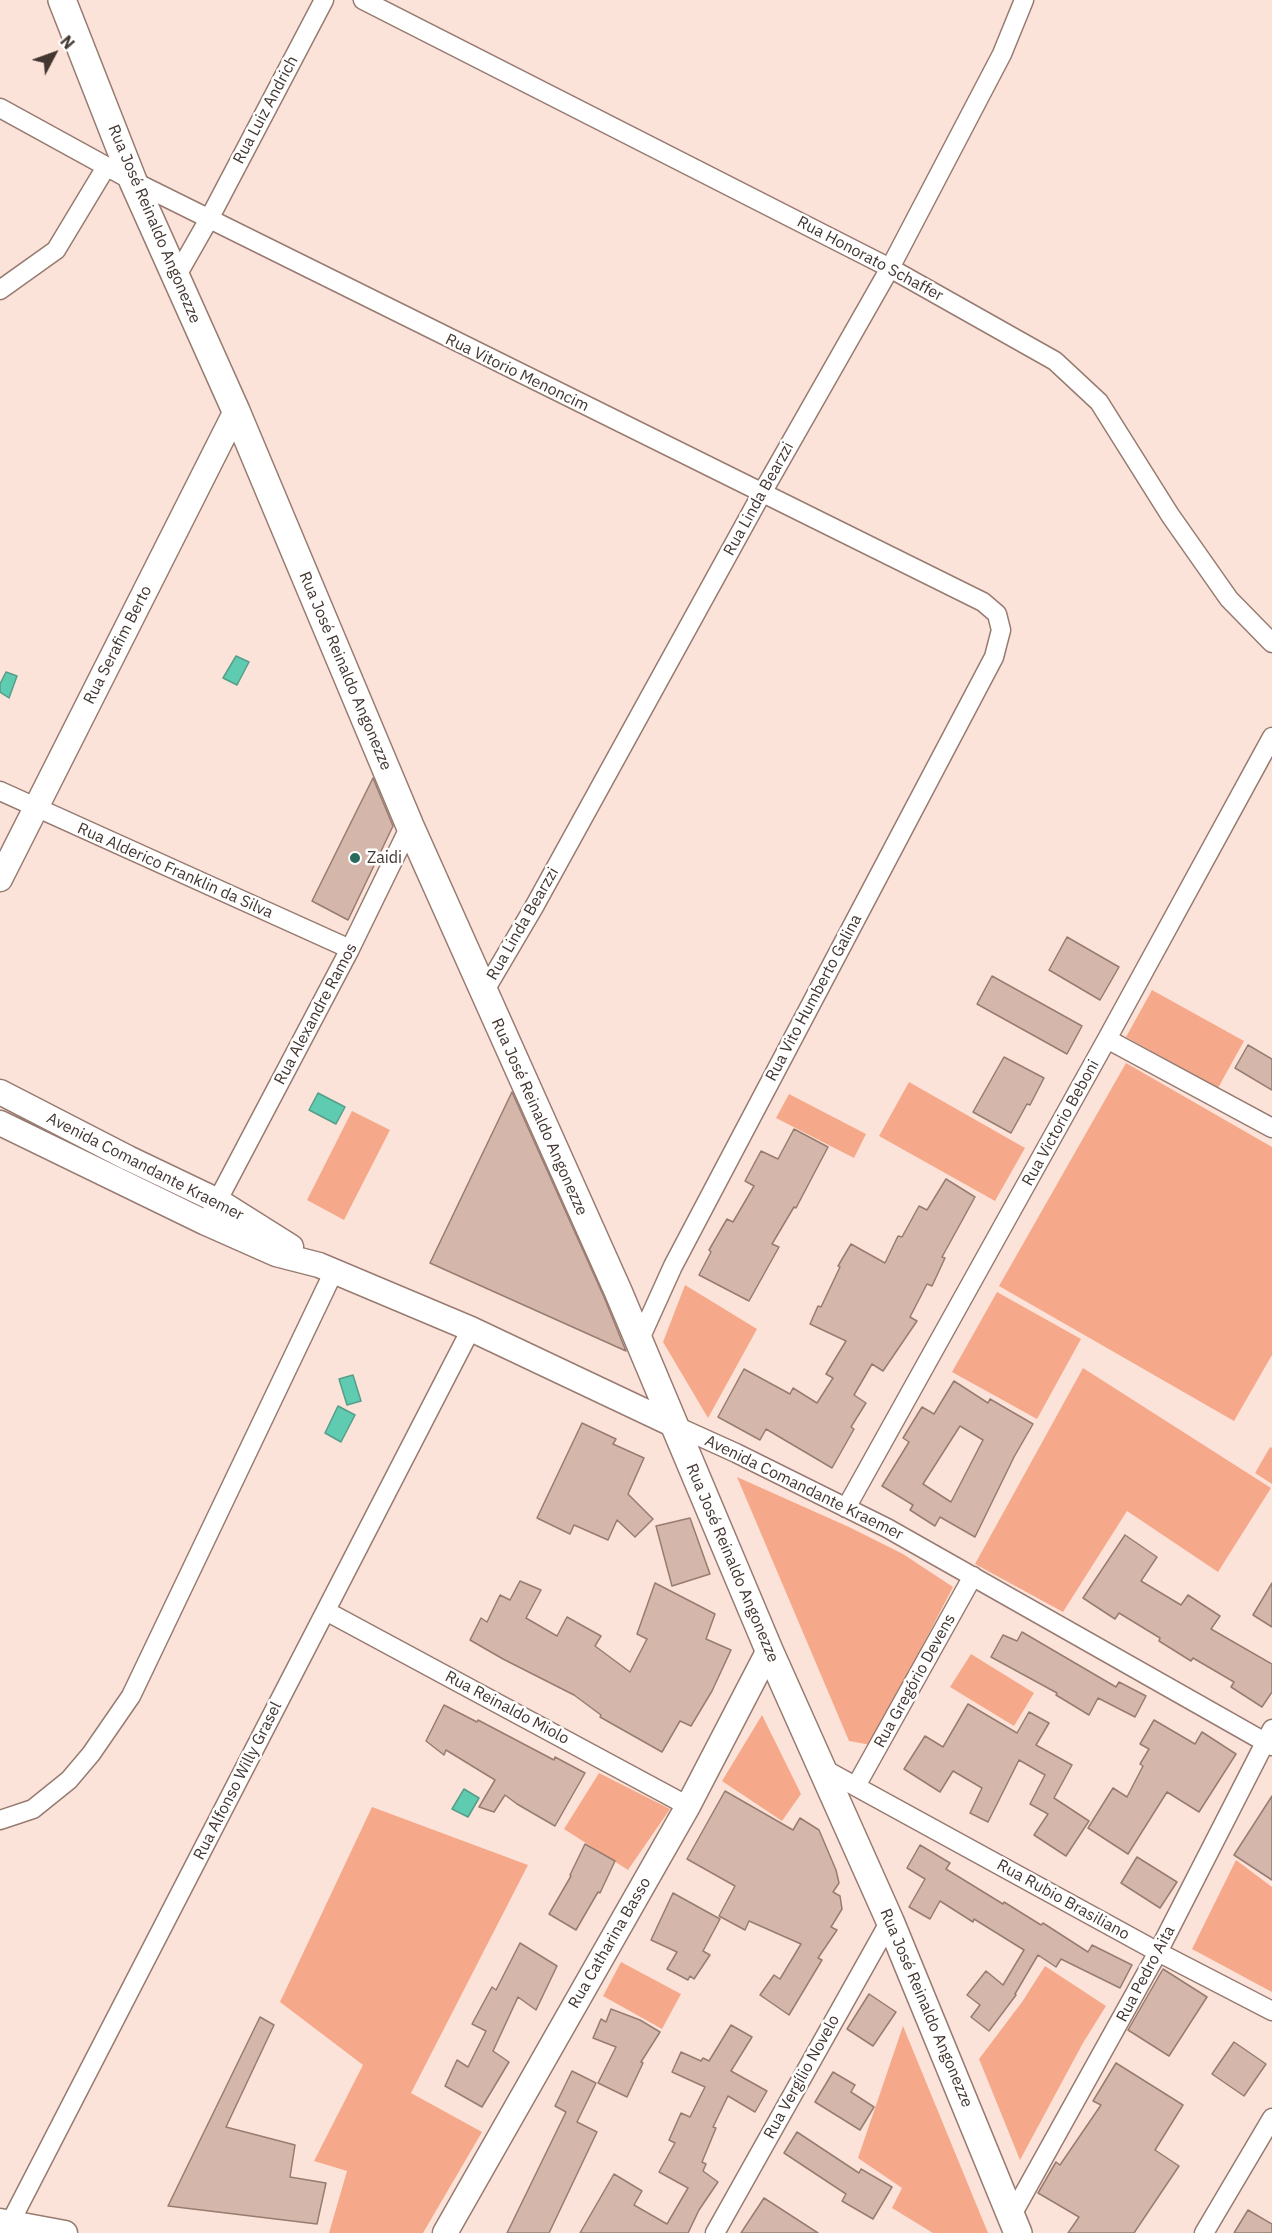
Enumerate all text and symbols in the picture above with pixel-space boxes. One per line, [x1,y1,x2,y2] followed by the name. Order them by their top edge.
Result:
[24,24,84,84] north arrow
[56,31,79,53] text: N
[229,53,303,167] street label: Rua Luiz Andrich
[103,122,205,326] street label: Rua José Reinaldo Angonezze
[794,212,946,306] street label: Rua Honorato Schaffer
[442,330,592,416] street label: Rua Vitorio Menoncim
[720,439,798,559] street label: Rua Linda Bearzzi
[294,569,396,773] street label: Rua José Reinaldo Angonezze
[80,582,156,708] street label: Rua Serafim Berto
[74,819,276,923] street label: Rua Alderico Franklin da Silva
[367,848,402,868] place label: Zaidi
[348,851,362,865] marker: Zaidi
[483,864,563,984] street label: Rua Linda Bearzzi
[762,911,866,1085] street label: Rua Vito Humberto Galina
[271,940,361,1088] street label: Rua Alexandre Ramos
[487,1015,591,1219] street label: Rua José Reinaldo Angonezze
[1018,1057,1104,1189] street label: Rua Victorio Beboni
[43,1109,247,1225] street label: Avenida Comandante Kraemer
[702,1431,906,1545] street label: Avenida Comandante Kraemer
[681,1461,783,1665] street label: Rua José Reinaldo Angonezze
[870,1611,960,1751] street label: Rua Gregório Devens
[442,1667,572,1749] street label: Rua Reinaldo Miolo
[190,1699,286,1863] street label: Rua Alfonso Willy Grasel
[993,1856,1133,1944] street label: Rua Rubio Brasiliano
[565,1874,655,2012] street label: Rua Catharina Basso
[875,1906,977,2110] street label: Rua José Reinaldo Angonezze
[1113,1923,1179,2025] street label: Rua Pedro Aita
[760,2012,844,2142] street label: Rua Vergílio Novelo

